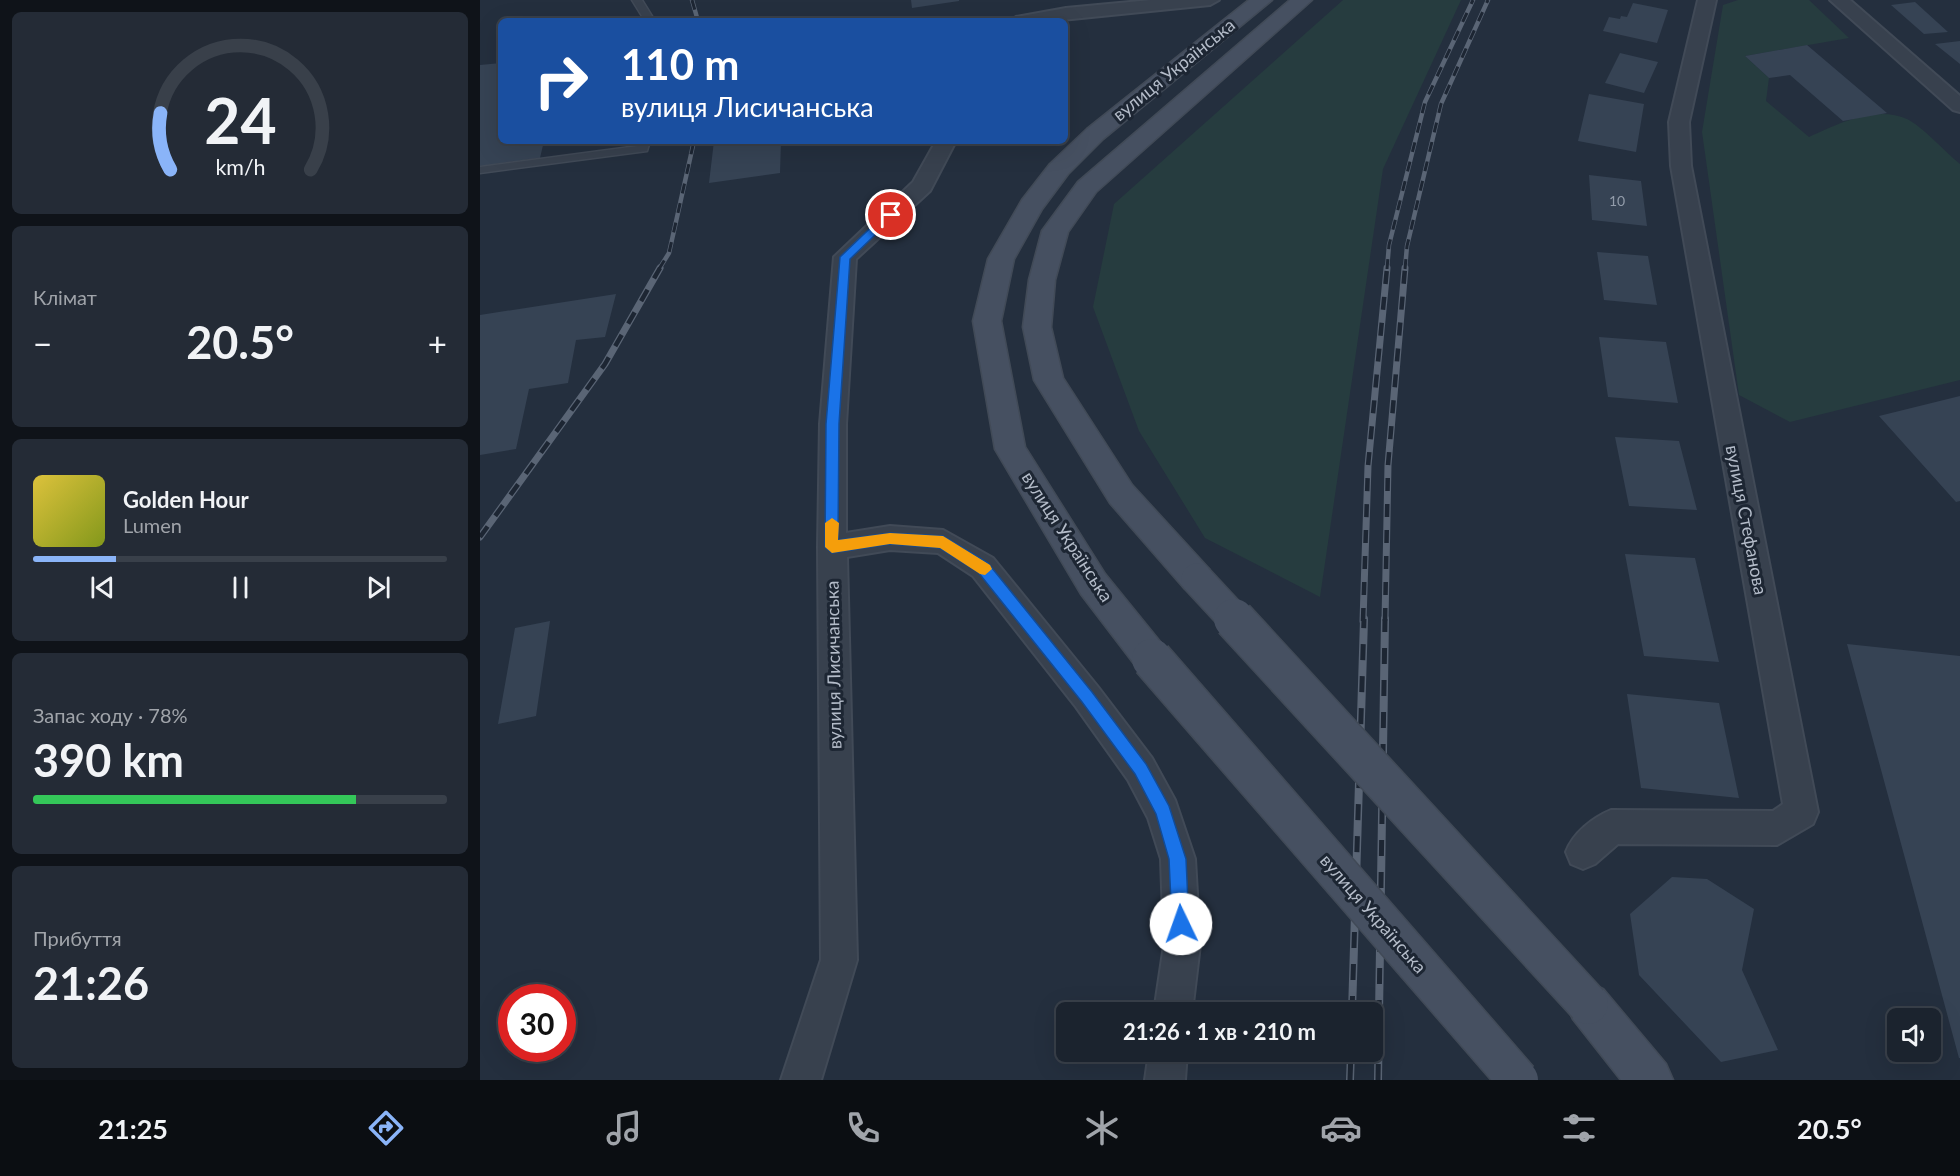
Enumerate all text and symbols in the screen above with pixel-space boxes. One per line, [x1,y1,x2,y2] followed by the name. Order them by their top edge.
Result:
[1108,13,1239,125] street label: вулиця Українська
[621,39,739,89] text: 110 m
[522,42,600,120] icon: right
[204,82,276,157] text: 24
[621,90,874,123] text: вулиця Лисичанська
[215,154,265,180] text: km/h
[865,189,916,240] pin
[1609,192,1625,209] house number: 10
[874,198,907,231] icon: arrive
[33,285,97,309] text: Клімат
[186,315,294,369] text: 20.5°
[33,323,52,363] text: −
[428,323,447,363] text: +
[1722,443,1772,597] street label: вулиця Стефанова
[1018,467,1118,606] street label: вулиця Українська
[123,486,249,513] text: Golden Hour
[123,513,182,537] text: Lumen
[86,571,119,604] icon: previous
[224,571,257,604] icon: pause
[362,571,395,604] icon: next
[821,581,845,749] street label: вулиця Лисичанська
[33,703,188,727] text: Запас ходу · 78%
[33,733,184,787] text: 390 km
[1316,849,1431,977] street label: вулиця Українська
[1149,892,1213,956] position arrow
[33,926,122,950] text: Прибуття
[33,956,149,1010] text: 21:26
[498,984,576,1062] speed limit sign: 30
[1887,1008,1941,1062] map controls
[1887,1008,1941,1062] button: sound
[1123,1018,1316,1045] text: 21:26 · 1 хв · 210 m
[365,1107,407,1149] icon: directions
[603,1107,645,1149] icon: music
[842,1107,884,1149] icon: phone
[1081,1107,1123,1149] icon: climate
[1320,1107,1362,1149] icon: car
[1558,1107,1600,1149] icon: filters
[98,1112,168,1145] text: 21:25
[1797,1112,1862,1145] text: 20.5°

